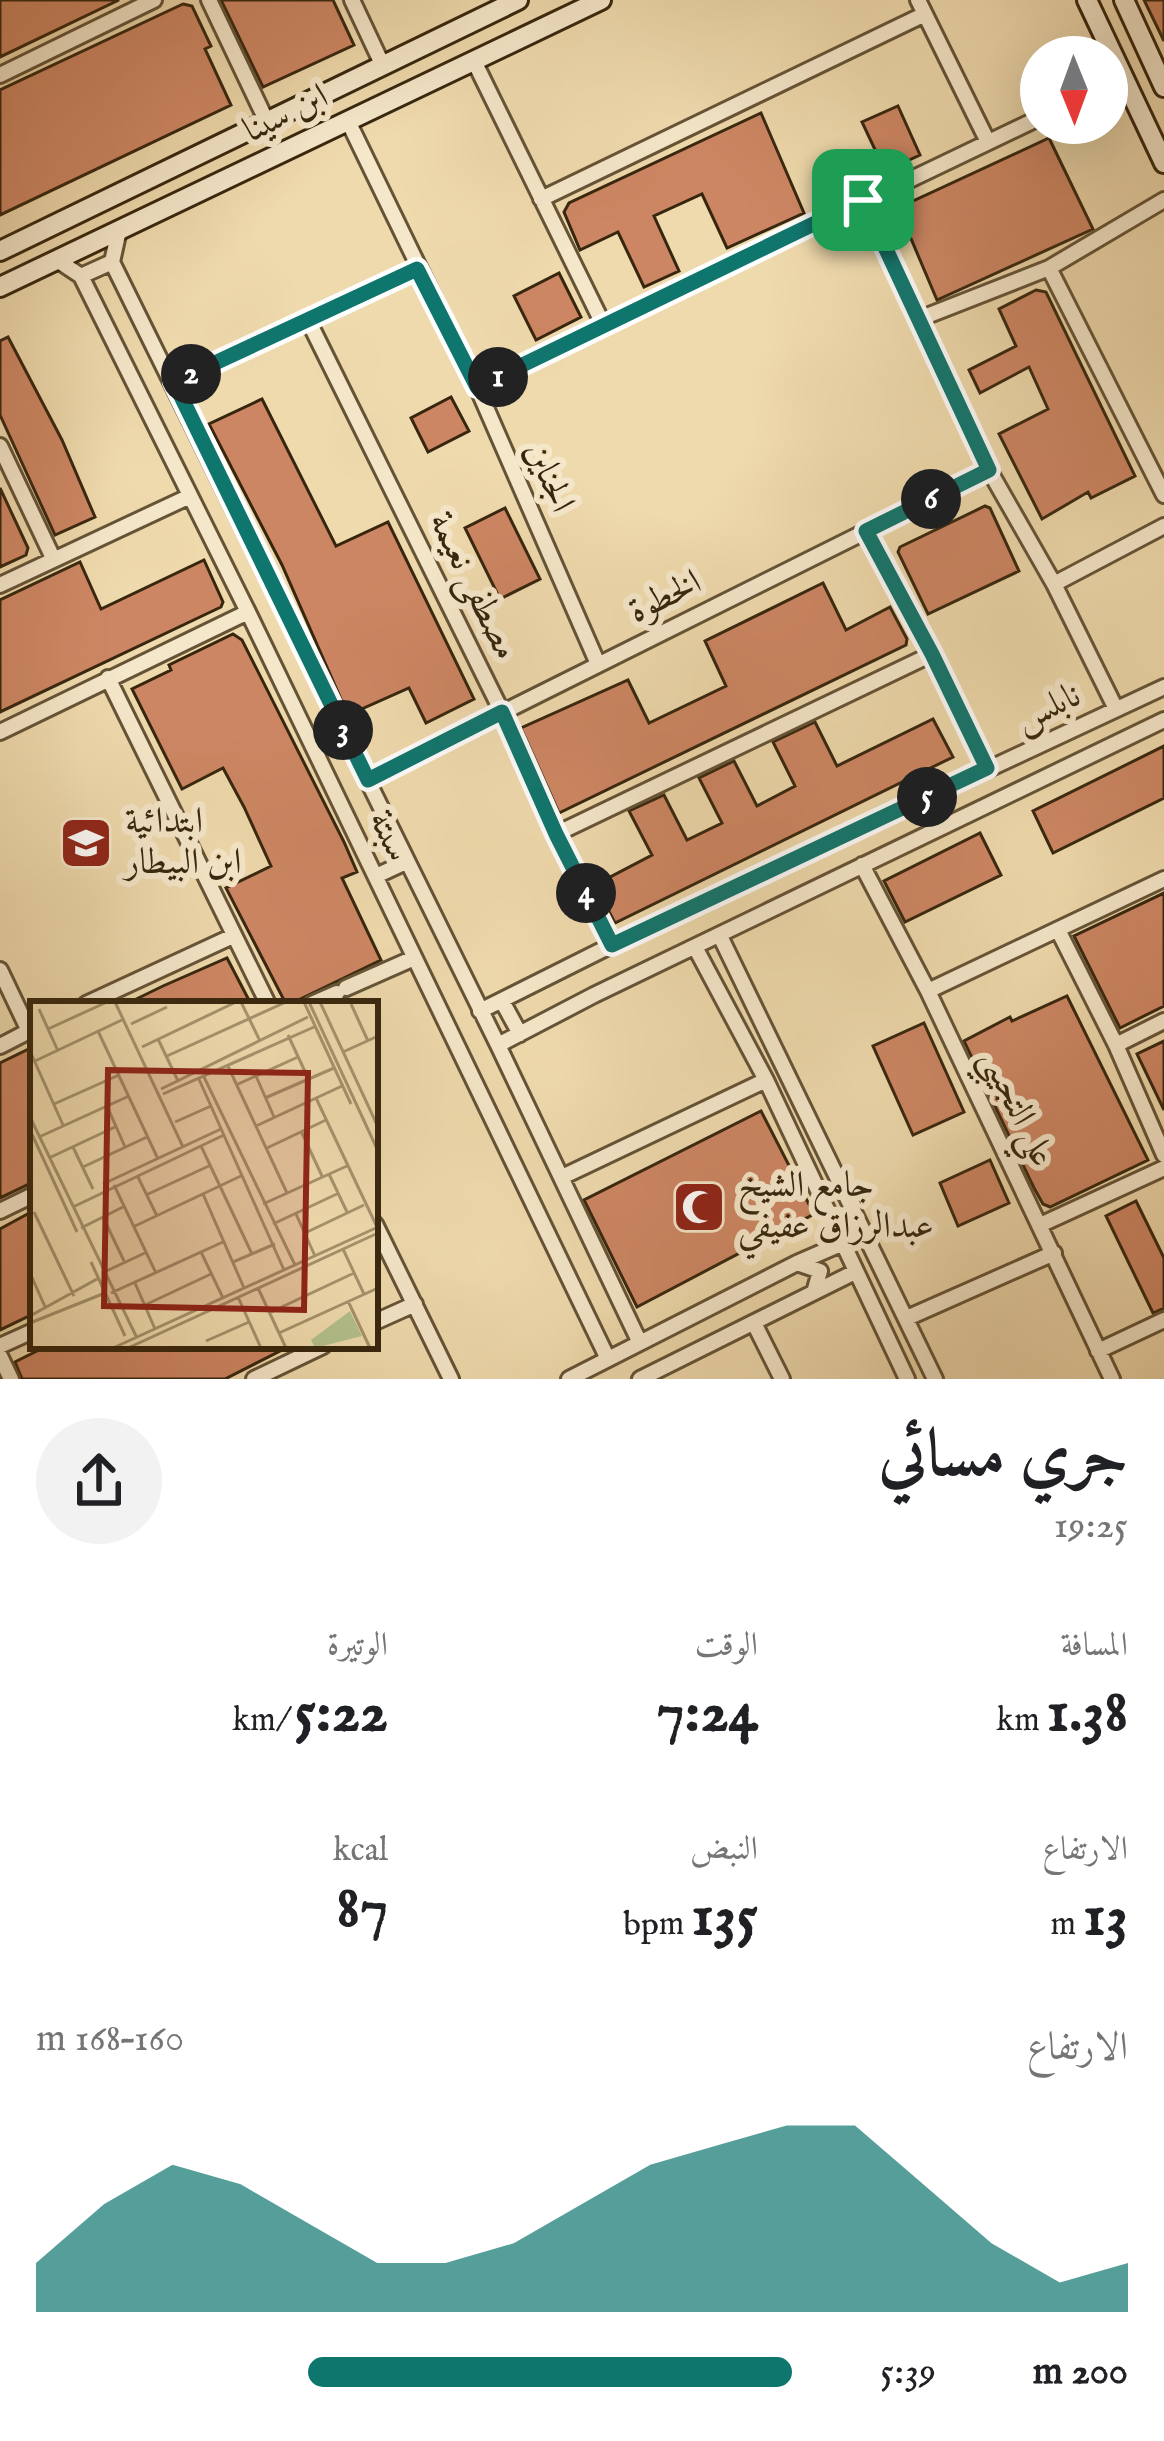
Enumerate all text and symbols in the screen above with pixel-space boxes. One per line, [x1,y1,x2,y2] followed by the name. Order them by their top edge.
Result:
[1020,36,1128,144] north arrow
[1020,36,1128,144] map controls
[236,74,336,154] street label: ابن سينا
[812,149,914,251] pin
[830,167,896,233] icon: arrive
[161,344,221,404] pin: 2
[468,347,528,407] pin: 1
[183,353,199,395] text: 2
[492,356,504,398] text: 1
[513,434,585,520] street label: الجناين
[901,469,961,529] pin: 6
[924,478,938,520] text: 6
[417,504,529,668] street label: مصطفى نعيمة
[621,560,709,634] street label: الخطوة
[1008,673,1088,743] street label: نابلس
[313,700,373,760] pin: 3
[337,709,349,751] text: 3
[897,767,957,827] pin: 5
[921,776,933,818] text: 5
[122,799,242,886] place label: ابتدائية ابن البيطار
[357,803,421,869] street label: سبتة
[58,815,114,871] school or university icon: ابتدائية ابن البيطار
[556,863,616,923] pin: 4
[578,872,594,914] text: 4
[30,1001,378,1349] inset map
[961,1041,1065,1178] street label: علي التجيبي
[738,1163,934,1260] place label: جامع الشيخ عبدالرزاق عفيفي
[671,1179,727,1235] mosque icon: جامع الشيخ عبدالرزاق عفيفي
[879,1415,1128,1499] text: جري مسائي
[36,1418,162,1544] button: share
[1054,1502,1128,1551] text: 19:25
[327,1625,388,1667] text: الوتيرة
[695,1625,758,1667] text: الوقت
[1061,1625,1128,1667] text: المسافة
[294,1676,388,1752] text: 5:22
[657,1676,758,1752] text: 7:24
[1047,1676,1128,1752] text: 1.38
[233,1700,294,1742] text: /km
[996,1700,1047,1742] text: km
[690,1829,758,1871] text: النبض
[1042,1829,1128,1871] text: الارتفاع
[333,1830,388,1872] text: kcal
[336,1872,388,1948] text: 87
[691,1880,758,1956] text: 135
[1083,1880,1128,1956] text: 13
[623,1904,691,1946] text: bpm
[1051,1904,1083,1946] text: m
[36,2015,184,2064] text: 160–168 m
[1027,2024,1128,2073] text: الارتفاع
[880,2348,936,2397] text: 5:39
[1033,2348,1128,2397] text: 200 m

